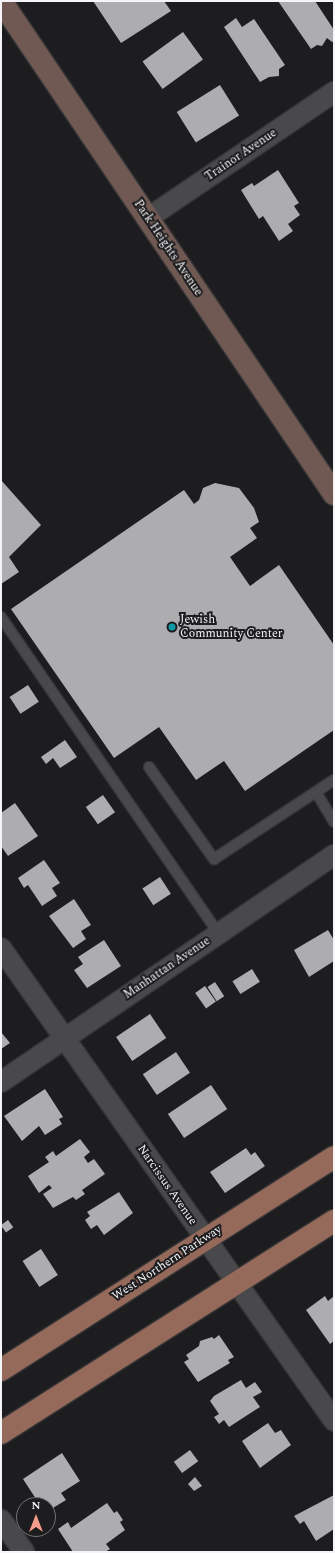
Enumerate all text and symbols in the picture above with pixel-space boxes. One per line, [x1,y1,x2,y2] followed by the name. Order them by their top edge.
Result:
[203,126,279,184] street label: Trainor Avenue
[131,197,205,299] street label: Park Heights Avenue
[180,613,283,641] place label: Jewish Community Center
[167,622,177,632] marker: Jewish Community Center
[121,934,213,1002] street label: Manhattan Avenue
[134,1142,200,1228] street label: Narcissus Avenue
[110,1222,224,1304] street label: West Northern Parkway
[16,1497,56,1537] north arrow
[32,1497,40,1514] text: N

